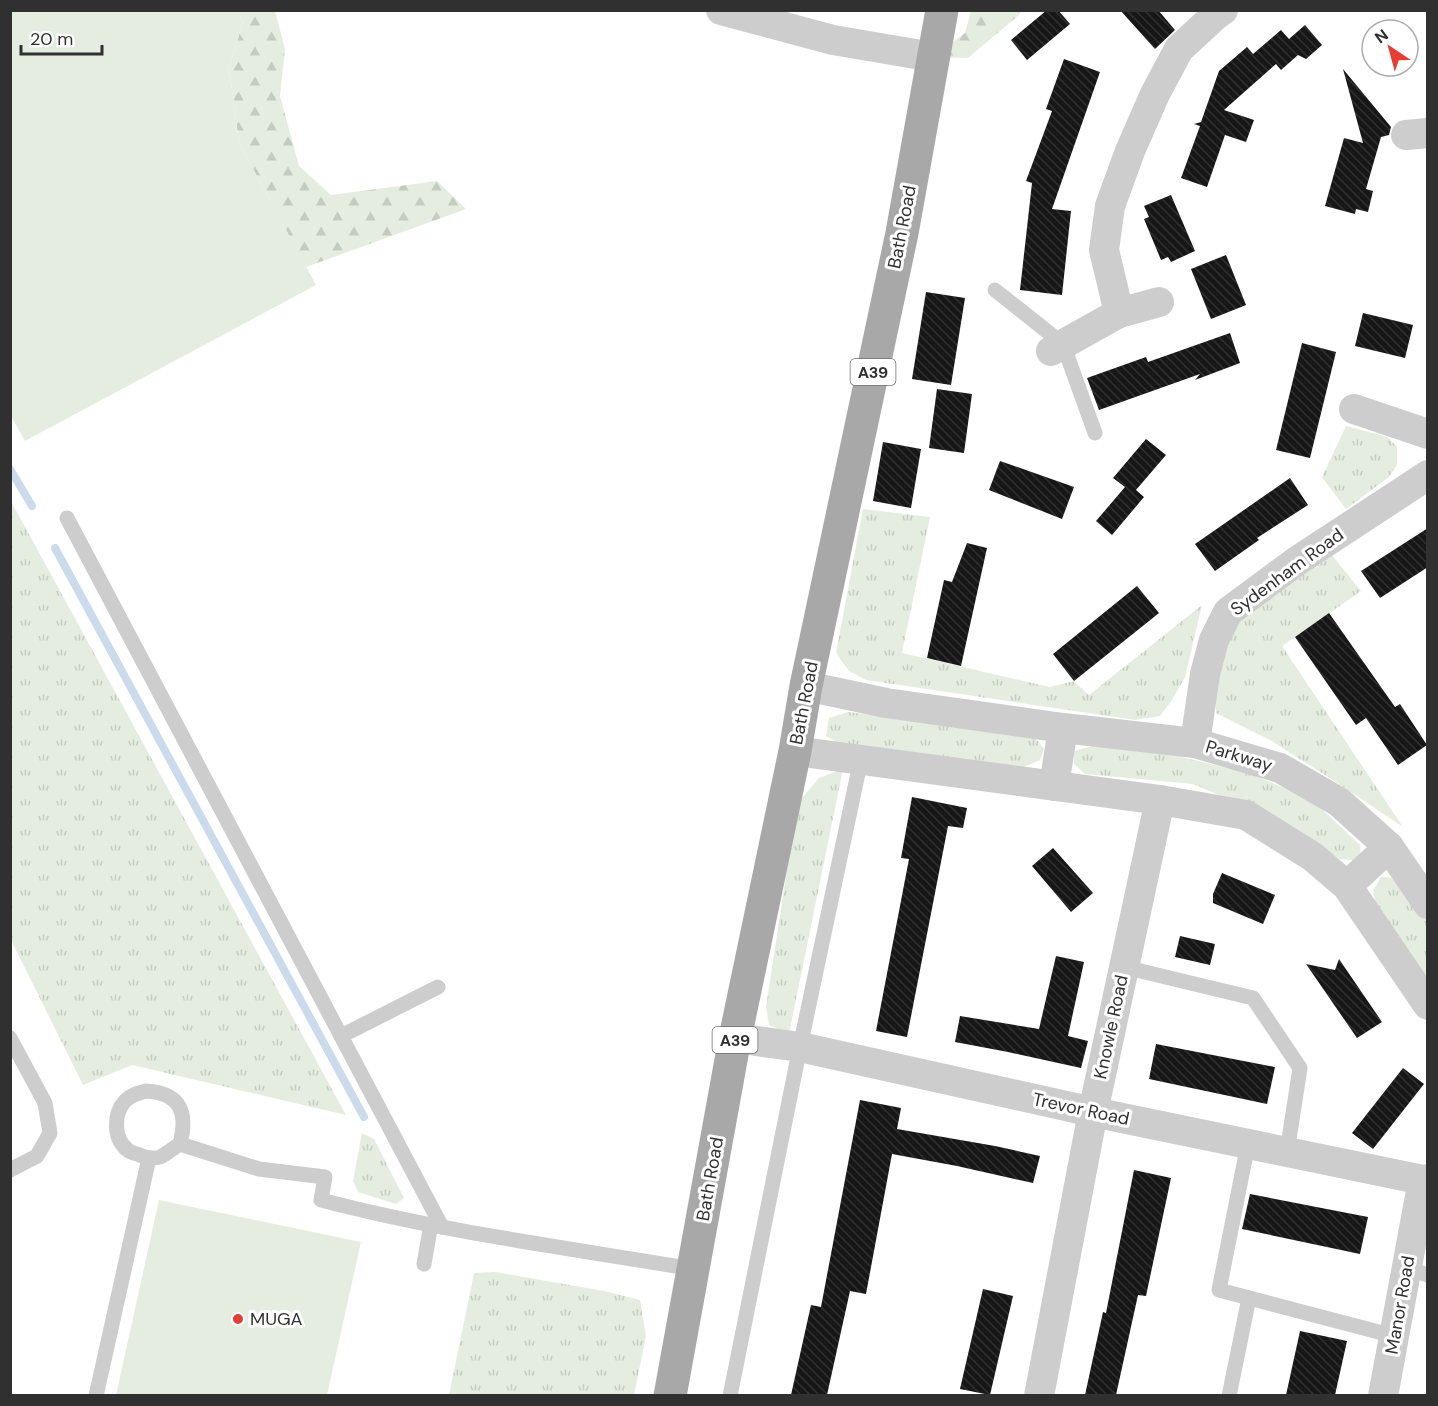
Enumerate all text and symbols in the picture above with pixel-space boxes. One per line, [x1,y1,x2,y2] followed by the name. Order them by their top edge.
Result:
[21,18,102,56] scale bar
[1360,18,1420,78] north arrow
[1371,24,1392,48] text: N
[30,27,73,51] text: 20 m
[882,183,922,271] street label: Bath Road
[850,359,896,385] road number: A39
[1226,523,1348,621] street label: Sydenham Road
[784,659,824,747] street label: Bath Road
[1203,735,1275,777] street label: Parkway
[1088,973,1134,1081] street label: Knowle Road
[712,1027,758,1053] road number: A39
[1030,1087,1132,1131] street label: Trevor Road
[691,1135,729,1223] street label: Bath Road
[1380,1254,1420,1356] street label: Manor Road
[250,1307,303,1331] place label: MUGA
[231,1312,245,1326] marker: MUGA

